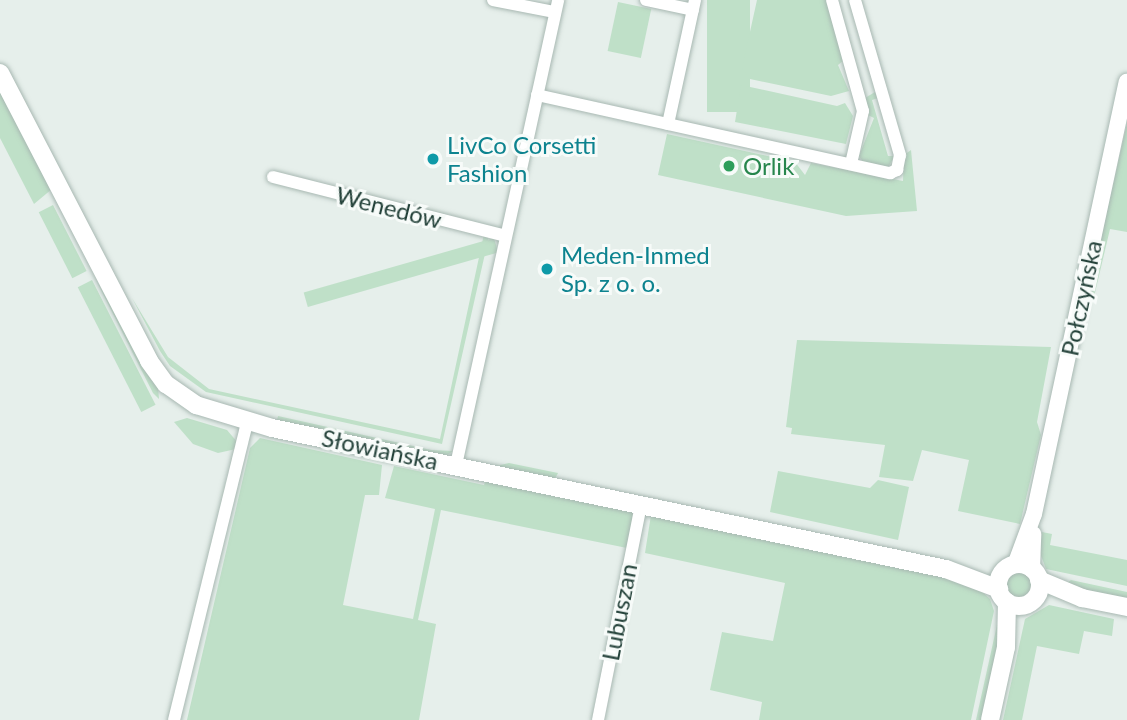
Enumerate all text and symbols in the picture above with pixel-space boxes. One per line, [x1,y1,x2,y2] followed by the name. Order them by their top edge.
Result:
[447,131,596,187] place label: LivCo Corsetti Fashion
[425,151,441,167] marker: LivCo Corsetti Fashion
[743,152,794,180] place label: Orlik
[721,158,737,174] marker: Orlik
[333,180,445,234] street label: Wenedów
[1055,238,1107,358] street label: Połczyńska
[561,241,710,297] place label: Meden-Inmed Sp. z o. o.
[539,261,555,277] marker: Meden-Inmed Sp. z o. o.
[319,423,441,475] street label: Słowiańska
[595,561,643,663] street label: Lubuszan

